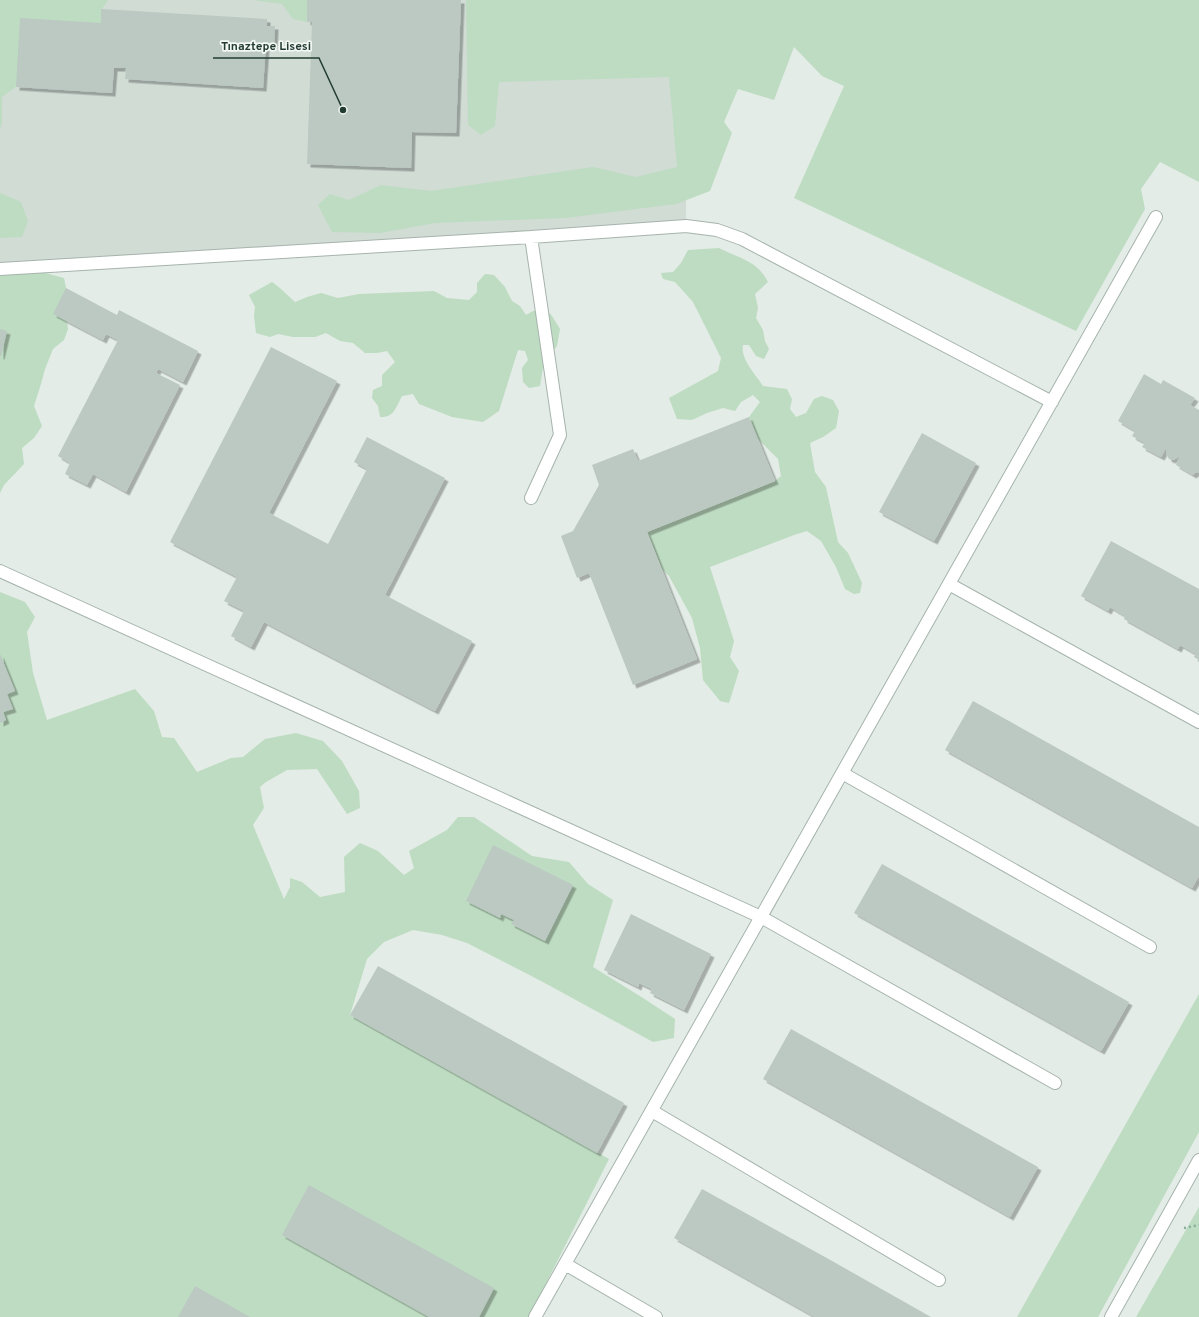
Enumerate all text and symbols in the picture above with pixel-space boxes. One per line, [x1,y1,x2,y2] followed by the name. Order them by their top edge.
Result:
[213,34,319,58] callout: Tınaztepe Lisesi
[221,39,311,55] text: Tınaztepe Lisesi

